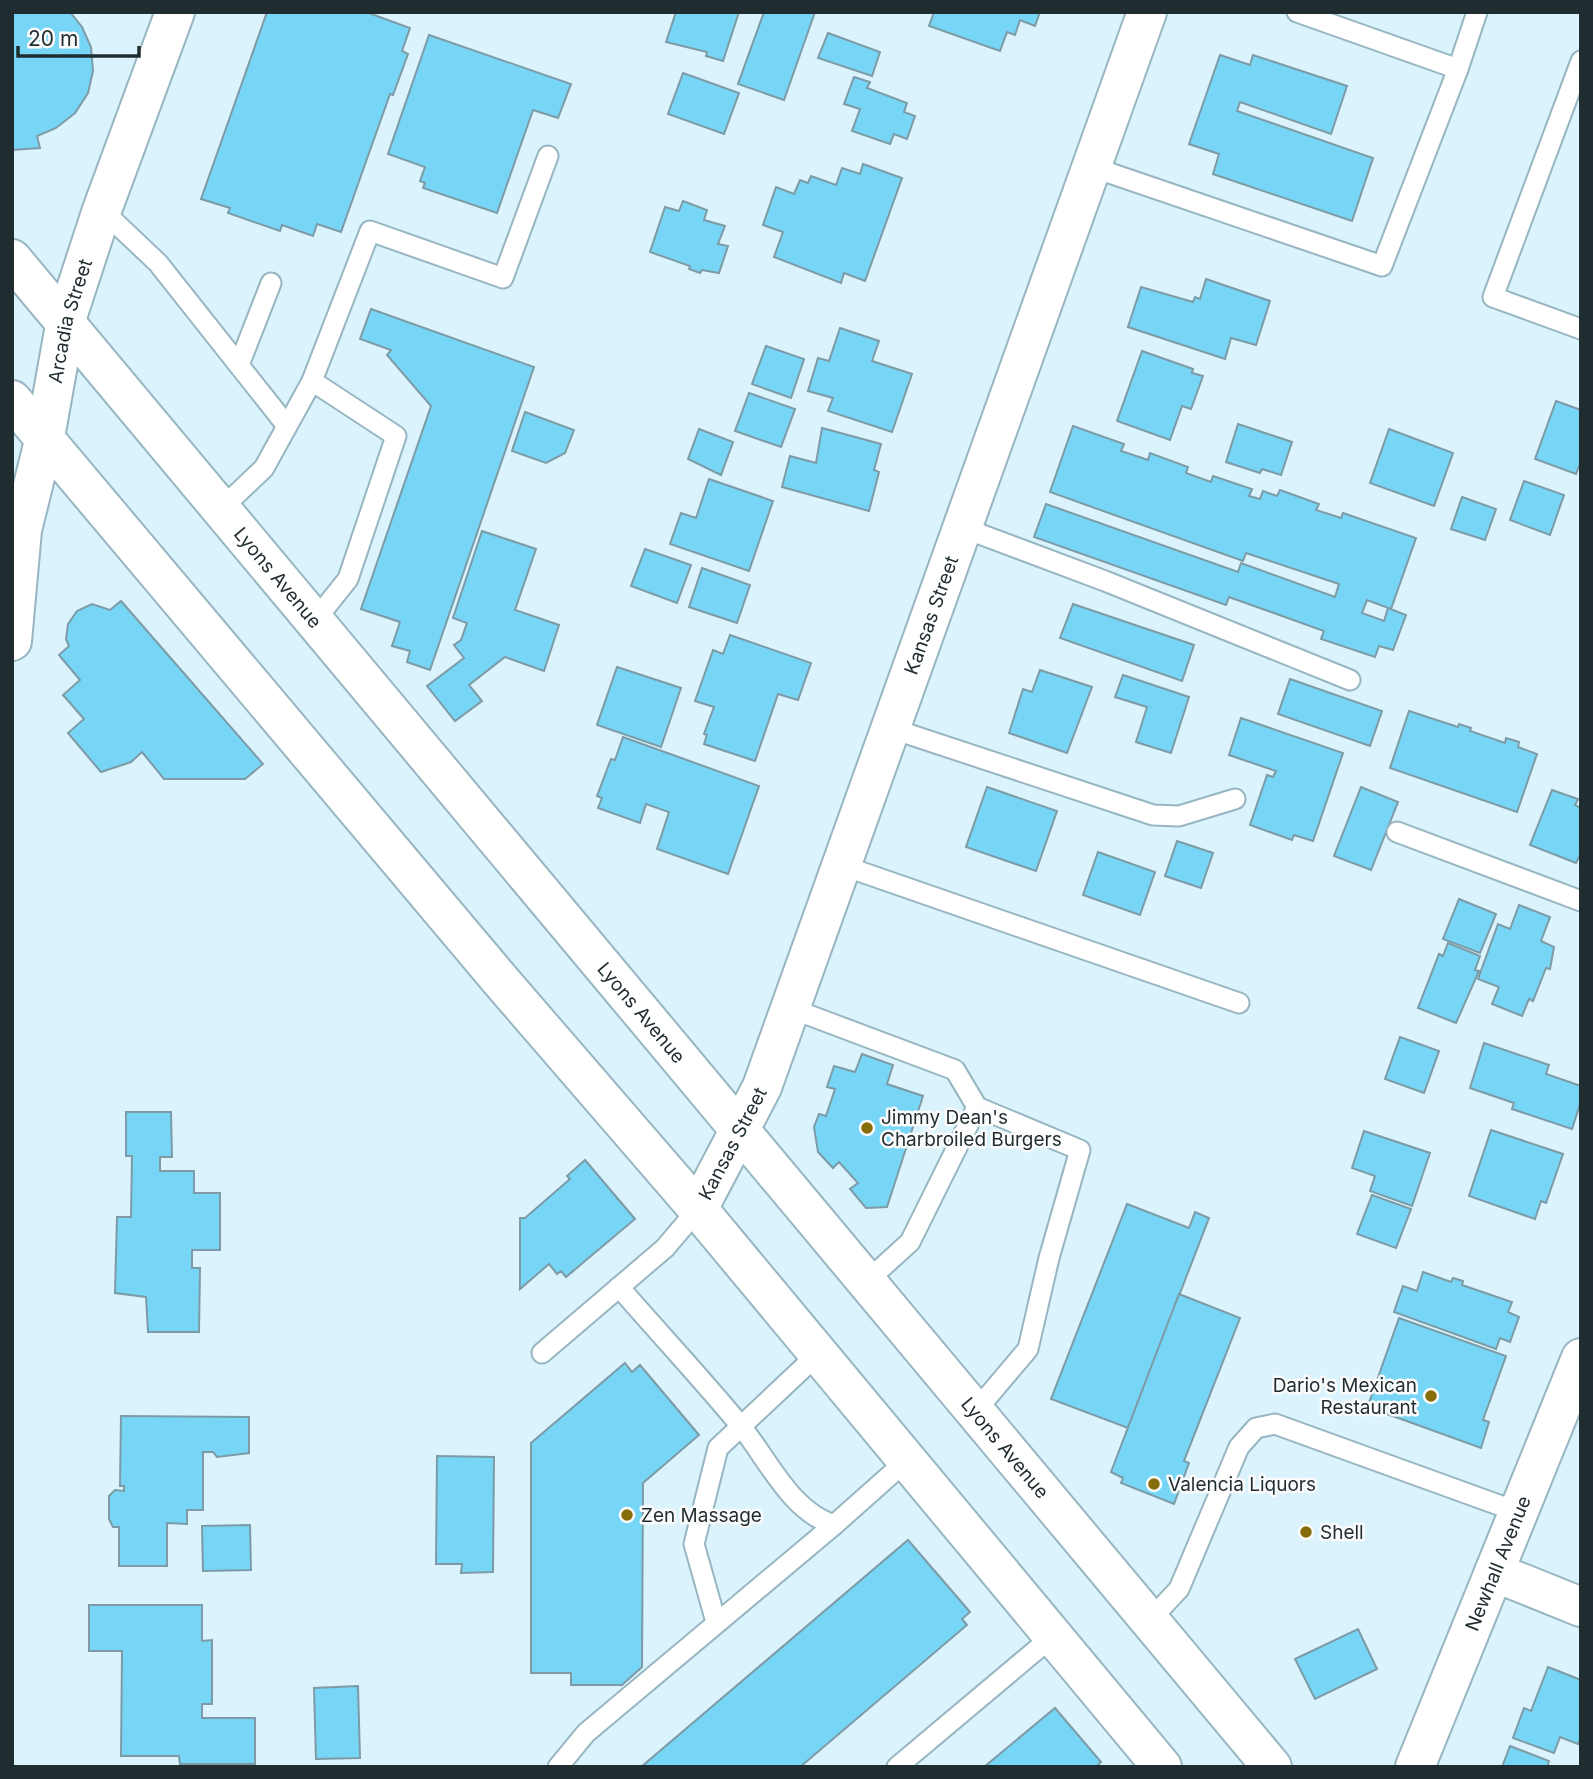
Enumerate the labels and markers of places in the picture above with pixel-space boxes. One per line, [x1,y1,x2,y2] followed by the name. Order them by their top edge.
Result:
[881,1106,1062,1151] place label: Jimmy Dean's Charbroiled Burgers
[859,1120,875,1136] marker: Jimmy Dean's Charbroiled Burgers
[1273,1374,1417,1419] place label: Dario's Mexican Restaurant
[1423,1388,1439,1404] marker: Dario's Mexican Restaurant
[1168,1473,1316,1496] place label: Valencia Liquors
[1146,1476,1162,1492] marker: Valencia Liquors
[641,1504,762,1527] place label: Zen Massage
[619,1507,635,1523] marker: Zen Massage
[1320,1521,1364,1544] place label: Shell
[1298,1524,1314,1540] marker: Shell

